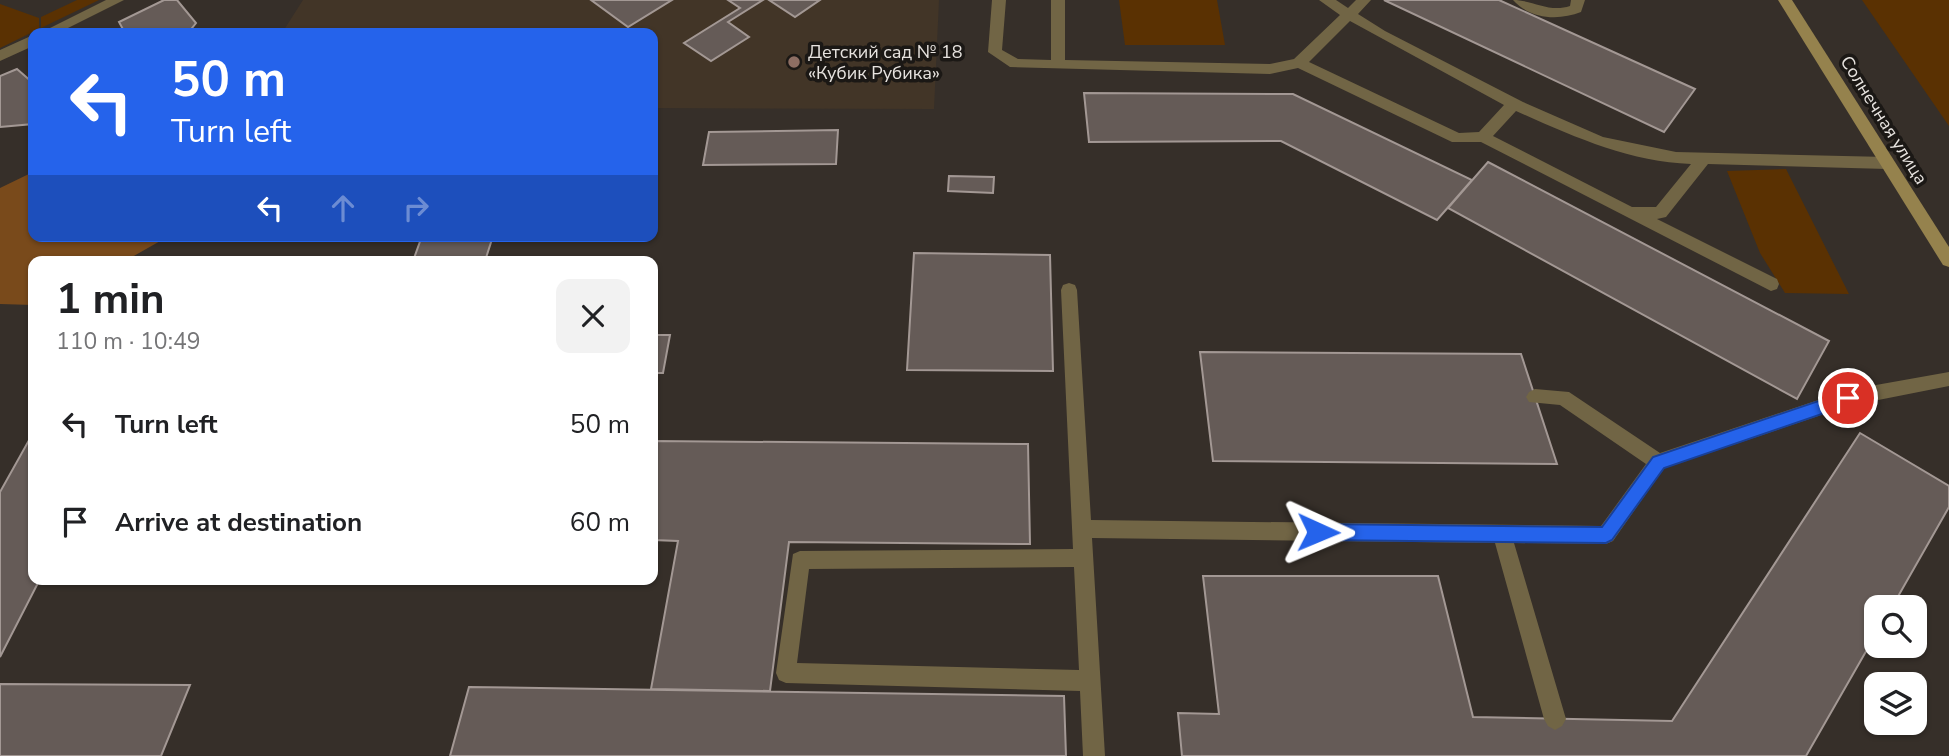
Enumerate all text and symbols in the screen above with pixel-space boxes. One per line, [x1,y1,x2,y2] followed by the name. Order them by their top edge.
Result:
[808,40,963,85] place label: Детский сад № 18 «Кубик Рубика»
[171,46,286,113] text: 50 m
[1835,51,1933,189] street label: Солнечная улица
[786,54,802,70] marker: Детский сад № 18 «Кубик Рубика»
[56,56,147,147] icon: left
[171,110,291,153] text: Turn left
[251,189,289,227] icon: left
[324,189,362,227] icon: ahead
[397,189,435,227] icon: right
[56,271,165,328] text: 1 min
[556,279,630,353] button: close
[56,326,201,357] text: 110 m · 10:49
[1818,368,1878,428] pin
[1829,379,1867,417] icon: arrive
[56,405,94,443] icon: left
[115,407,218,442] text: Turn left
[570,407,630,442] text: 50 m
[1281,495,1355,569] position arrow
[56,503,94,541] icon: arrive
[115,505,362,540] text: Arrive at destination
[570,505,630,540] text: 60 m
[1864,595,1927,735] map controls
[1864,595,1927,658] button: search
[1864,672,1927,735] button: layers

